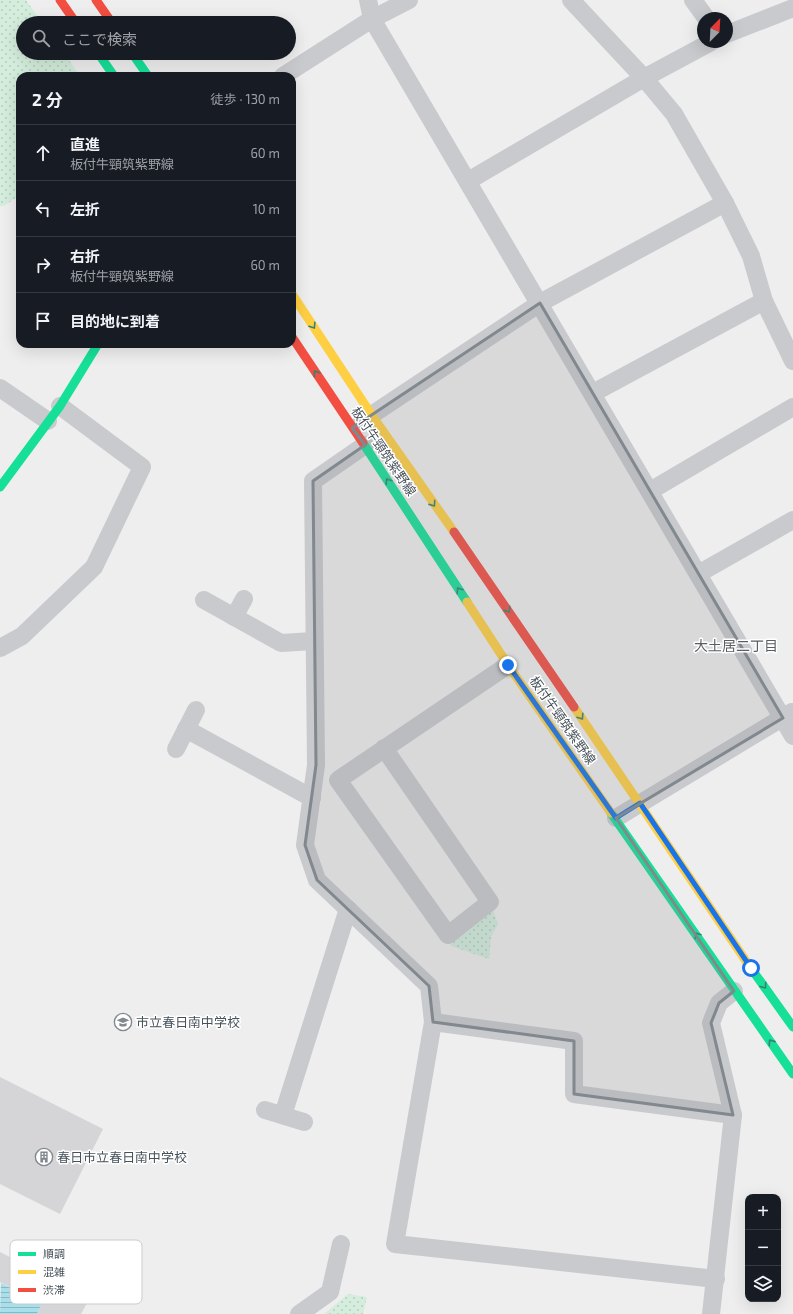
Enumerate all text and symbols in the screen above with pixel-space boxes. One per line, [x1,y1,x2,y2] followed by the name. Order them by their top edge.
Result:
[697,12,733,48] north arrow
[16,16,296,60] search box
[30,27,52,49] icon: search
[62,30,137,48] text: ここで検索
[32,89,63,109] text: 2 分
[211,91,280,107] text: 徒歩 · 130 m
[70,135,100,153] text: 直進
[32,142,54,164] icon: ahead
[250,145,280,161] text: 60 m
[70,156,174,172] text: 板付牛頸筑紫野線
[32,198,54,220] icon: left
[70,200,100,218] text: 左折
[253,201,280,217] text: 10 m
[70,247,100,265] text: 右折
[32,254,54,276] icon: right
[250,257,280,273] text: 60 m
[70,268,174,284] text: 板付牛頸筑紫野線
[32,310,54,332] icon: arrive
[70,312,160,330] text: 目的地に到着
[309,322,316,329] one-way arrow
[313,370,321,377] one-way arrow
[348,403,420,499] street label: 板付牛頸筑紫野線
[385,478,393,485] one-way arrow
[428,499,435,506] one-way arrow
[457,587,464,594] one-way arrow
[503,606,511,613] one-way arrow
[694,637,778,654] district label: 大土居二丁目
[499,656,517,674] route end
[527,673,599,767] street label: 板付牛頸筑紫野線
[576,713,583,720] one-way arrow
[695,933,702,940] one-way arrow
[742,959,760,977] route start
[759,982,767,989] one-way arrow
[113,1012,133,1032] school or university icon: 市立春日南中学校
[136,1014,240,1030] place label: 市立春日南中学校
[769,1040,776,1047] one-way arrow
[34,1147,54,1167] building icon: 春日市立春日南中学校
[57,1149,187,1165] place label: 春日市立春日南中学校
[745,1194,781,1302] map controls
[745,1194,781,1230] button: +
[745,1230,781,1266] button: −
[10,1240,142,1304] legend
[43,1247,65,1260] text: 順調
[43,1265,65,1278] text: 混雑
[745,1266,781,1302] button: layers
[43,1283,65,1296] text: 渋滞

